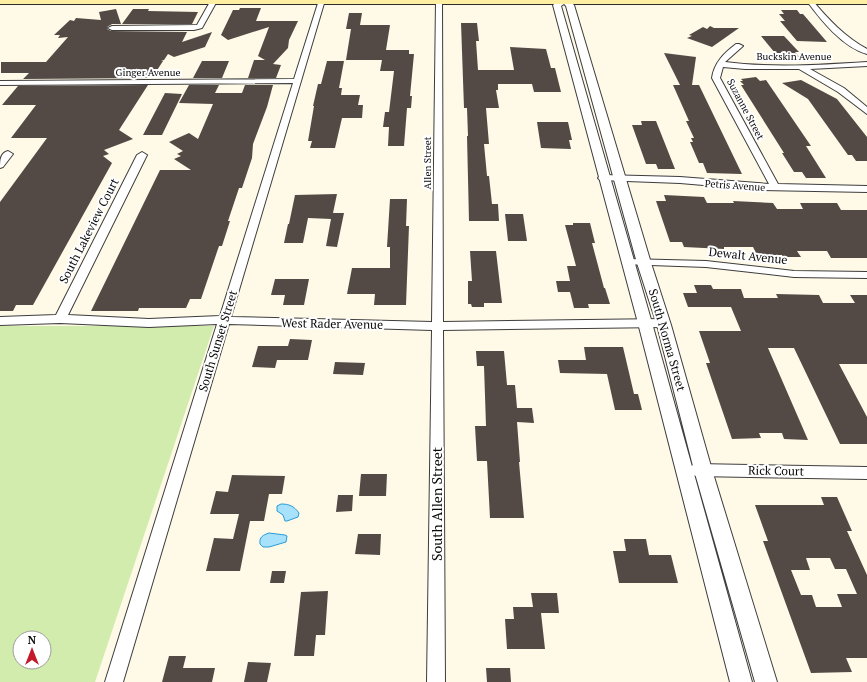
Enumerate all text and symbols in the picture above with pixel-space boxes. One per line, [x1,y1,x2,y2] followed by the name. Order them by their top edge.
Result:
[756,50,832,63] street label: Buckskin Avenue
[116,66,180,79] street label: Ginger Avenue
[724,77,767,142] street label: Suzanne Street
[421,136,434,189] street label: Allen Street
[55,175,122,286] street label: South Lakeview Court
[704,177,766,194] street label: Petris Avenue
[708,244,788,267] street label: Dewalt Avenue
[646,287,689,393] street label: South Norma Street
[195,288,240,393] street label: South Sunset Street
[281,315,383,332] street label: West Rader Avenue
[427,446,446,561] street label: South Allen Street
[748,463,805,478] street label: Rick Court
[12,630,52,670] north arrow
[28,633,37,647] text: N

